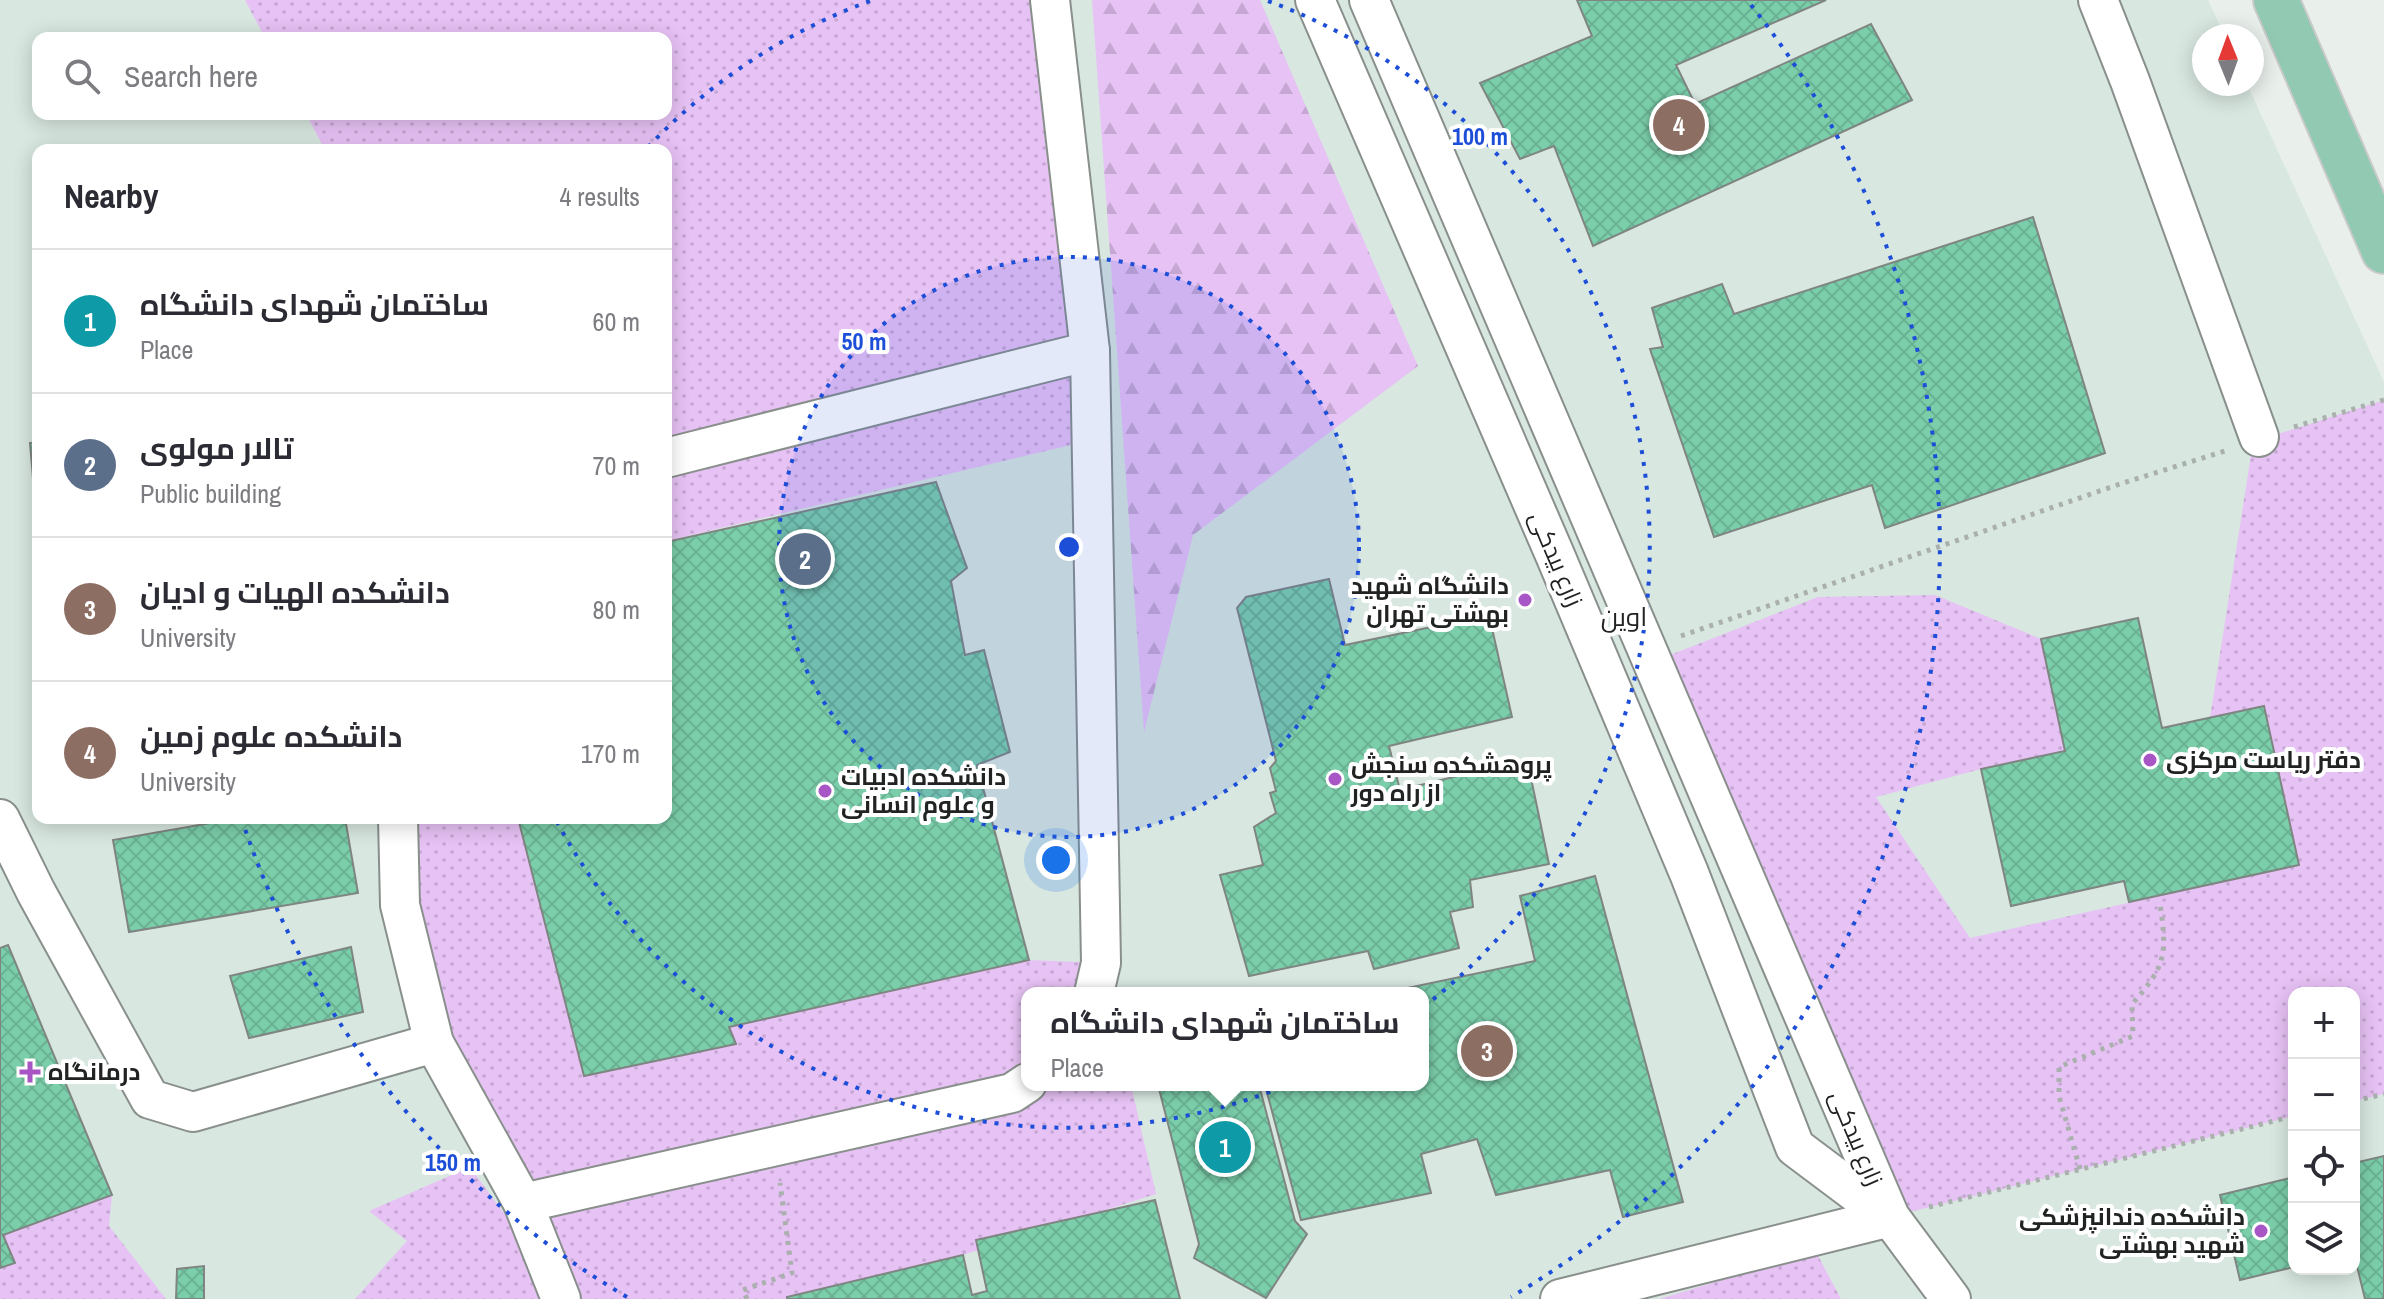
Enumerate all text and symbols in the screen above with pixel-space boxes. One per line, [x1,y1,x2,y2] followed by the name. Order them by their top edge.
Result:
[2192,24,2264,96] north arrow
[32,32,672,120] search box
[60,54,104,98] icon: search
[124,56,258,96] text: Search here
[1653,95,1705,155] pin: 4
[1452,120,1508,152] text: 100 m
[64,173,159,219] text: Nearby
[559,179,640,214] text: 4 results
[140,284,489,324] text: ساختمان شهدای دانشگاه
[84,304,96,339] text: 1
[593,304,640,339] text: 60 m
[842,325,886,357] text: 50 m
[140,332,193,367] text: Place
[140,428,293,468] text: تالار مولوی
[84,448,96,483] text: 2
[593,448,640,483] text: 70 m
[140,476,281,511] text: Public building
[1522,506,1591,611] street label: زارع بیدکی
[779,529,831,589] pin: 2
[1055,533,1083,561] centre of rings
[1351,569,1509,629] place label: دانشگاه شهید بهشتی تهران
[140,572,450,612] text: دانشکده الهیات و ادیان
[1516,591,1534,609] marker: دانشگاه شهید بهشتی تهران
[84,592,96,627] text: 3
[593,592,640,627] text: 80 m
[1601,599,1647,634] district label: اوین
[140,620,236,655] text: University
[140,716,402,756] text: دانشکده علوم زمین
[84,736,96,771] text: 4
[581,736,640,771] text: 170 m
[2166,743,2361,775] place label: دفتر ریاست مرکزی
[1350,748,1552,808] place label: پروهشکده سنجش از راه دور
[2141,751,2159,769] marker: دفتر ریاست مرکزی
[841,760,1006,821] place label: دانشکده ادبیات و علوم انسانی
[140,764,236,799] text: University
[1326,770,1344,788] marker: پروهشکده سنجش از راه دور
[816,782,834,800] marker: دانشکده ادبیات و علوم انسانی
[1036,840,1076,880] your location
[1021,987,1429,1091] popup
[2288,987,2360,1275] map controls
[2288,987,2360,1059] button: +
[1051,1002,1399,1042] text: ساختمان شهدای دانشگاه
[1461,1021,1513,1081] pin: 3
[1051,1050,1104,1085] text: Place
[48,1055,141,1087] place label: درمانگاه
[2288,1059,2360,1131] button: −
[19,1061,41,1083] marker: درمانگاه
[1822,1085,1891,1190] street label: زارع بیدکی
[1199,1117,1251,1177] pin: 1
[2288,1131,2360,1203] button: locate
[425,1146,481,1178] text: 150 m
[2019,1200,2245,1260] place label: دانشکده دندانپزشکی شهید بهشتی
[2288,1203,2360,1275] button: layers
[2252,1222,2270,1240] marker: دانشکده دندانپزشکی شهید بهشتی

